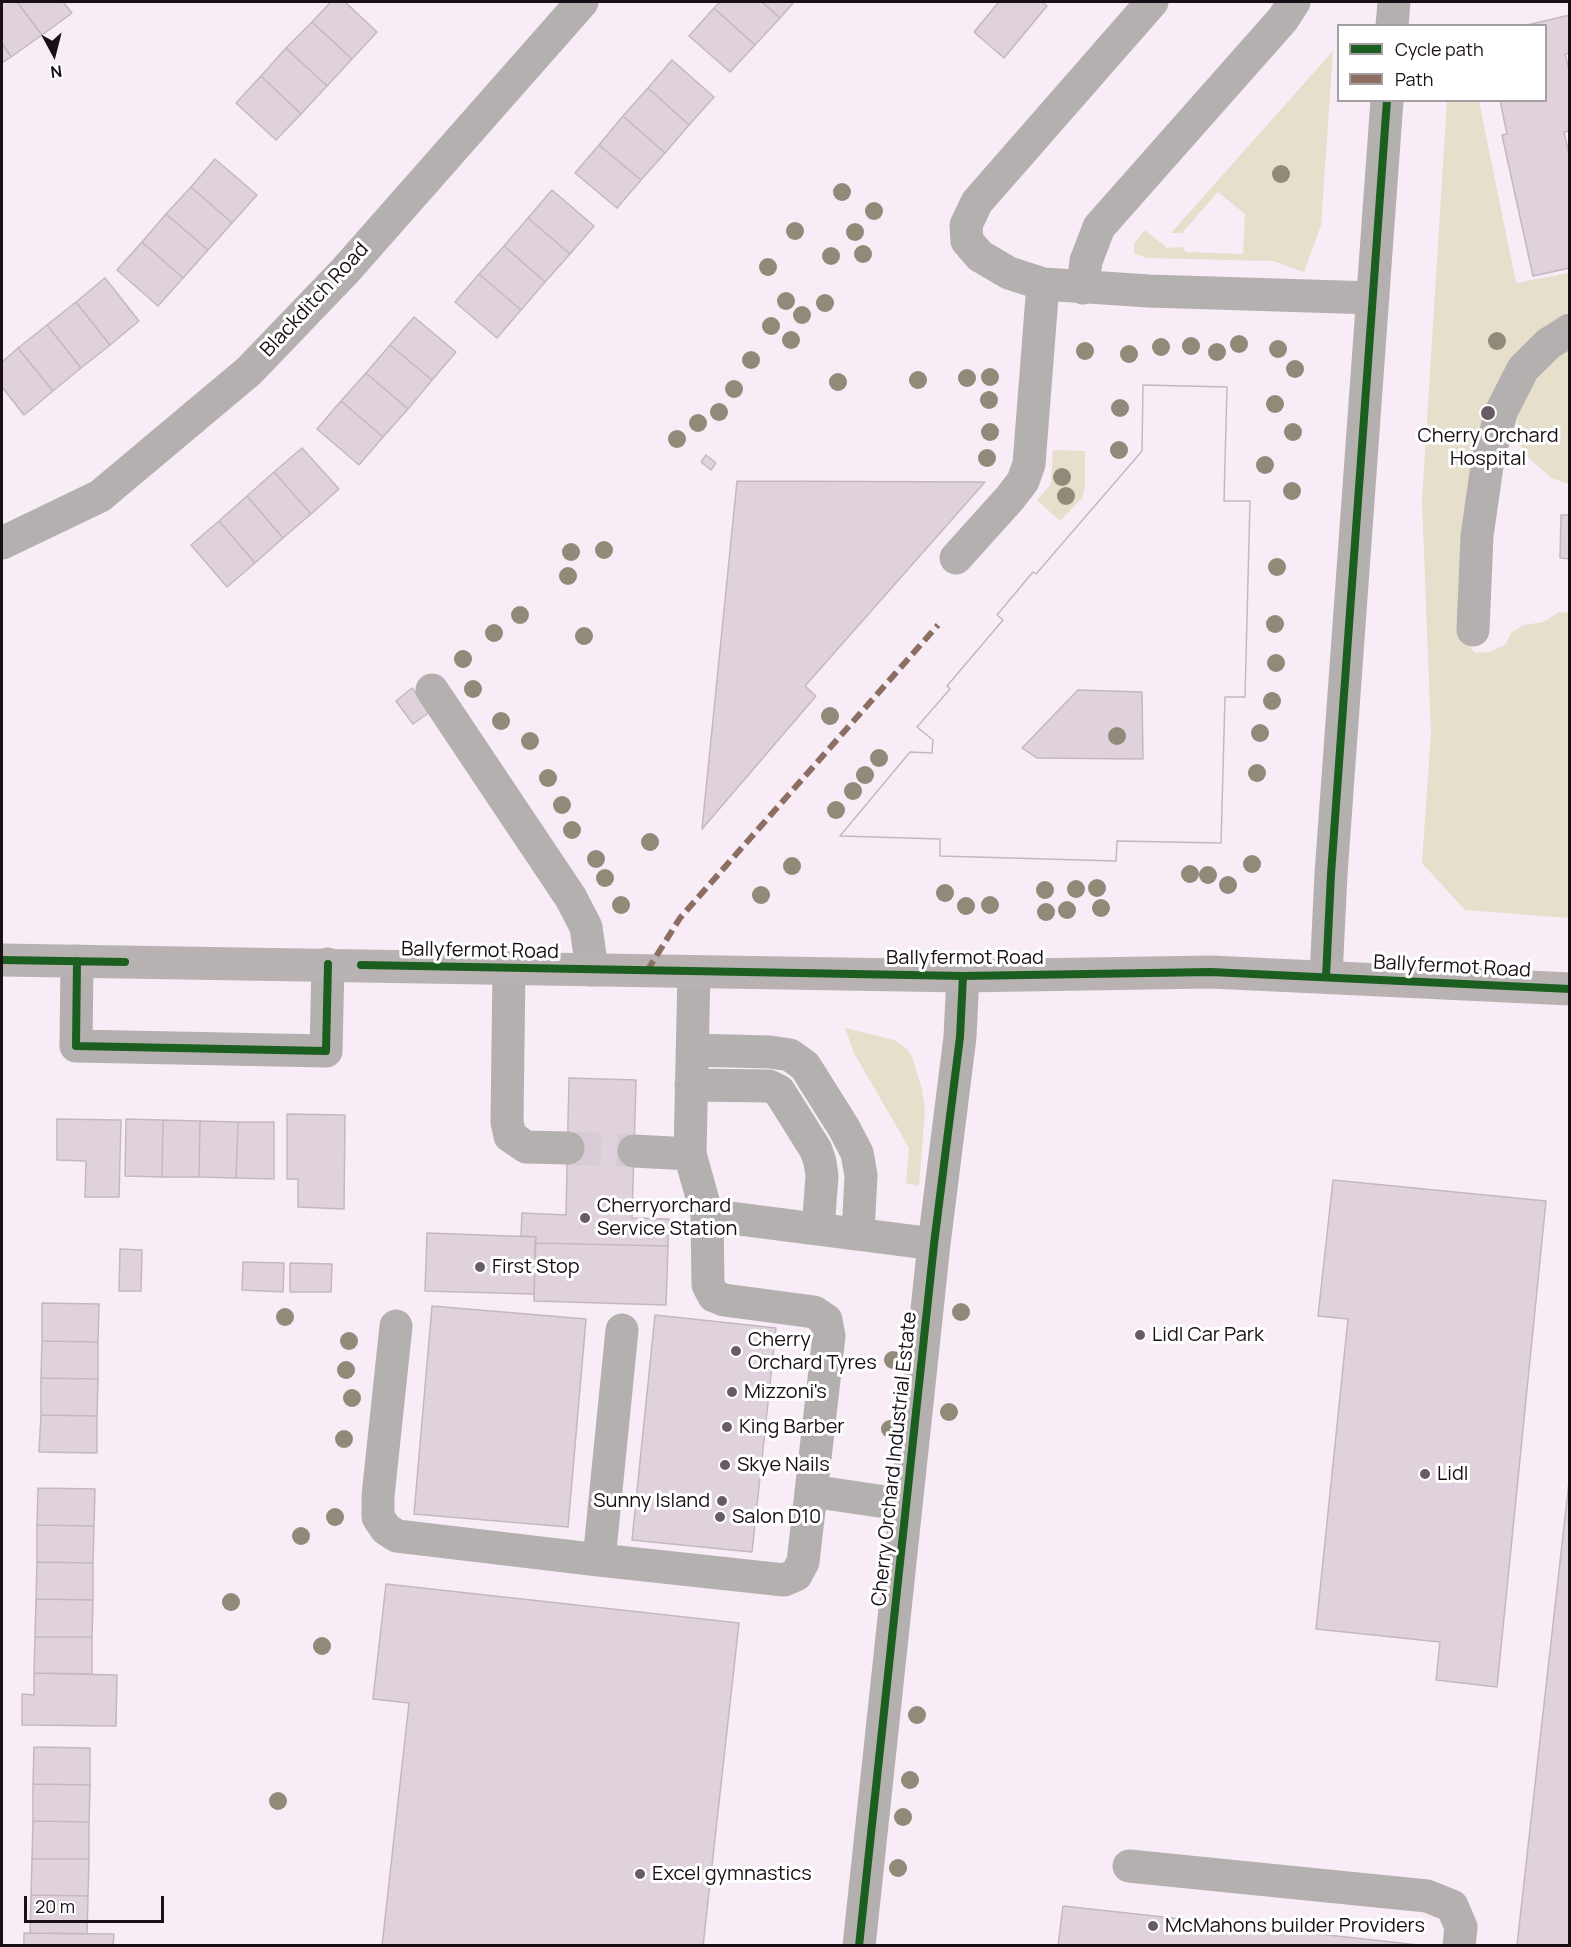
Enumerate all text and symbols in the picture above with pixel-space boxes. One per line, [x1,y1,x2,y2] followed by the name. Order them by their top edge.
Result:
[24,24,84,84] north arrow
[1337,24,1547,102] legend
[1395,37,1484,61] text: Cycle path
[49,60,63,83] text: N
[1395,67,1433,91] text: Path
[256,238,374,362] street label: Blackditch Road
[1479,404,1497,422] marker: Cherry Orchard Hospital
[1417,424,1559,471] place label: Cherry Orchard Hospital
[401,938,559,964] street label: Ballyfermot Road
[886,946,1044,970] street label: Ballyfermot Road
[1373,951,1531,983] street label: Ballyfermot Road
[597,1194,737,1241] place label: Cherryorchard Service Station
[578,1211,592,1225] marker: Cherryorchard Service Station
[492,1255,580,1279] place label: First Stop
[473,1260,487,1274] marker: First Stop
[868,1311,922,1607] street label: Cherry Orchard Industrial Estate
[1152,1323,1264,1347] place label: Lidl Car Park
[748,1328,877,1375] place label: Cherry Orchard Tyres
[1133,1328,1147,1342] marker: Lidl Car Park
[729,1344,743,1358] marker: Cherry Orchard Tyres
[744,1380,827,1404] place label: Mizzoni's
[725,1385,739,1399] marker: Mizzoni's
[739,1415,845,1439] place label: King Barber
[720,1420,734,1434] marker: King Barber
[737,1453,830,1477] place label: Skye Nails
[718,1458,732,1472] marker: Skye Nails
[1437,1462,1468,1486] place label: Lidl
[1418,1467,1432,1481] marker: Lidl
[593,1489,710,1513] place label: Sunny Island
[715,1494,729,1508] marker: Sunny Island
[732,1505,821,1529] place label: Salon D10
[713,1510,727,1524] marker: Salon D10
[652,1862,812,1886] place label: Excel gymnastics
[633,1867,647,1881] marker: Excel gymnastics
[27,1884,166,1922] scale bar
[35,1894,75,1918] text: 20 m
[1165,1914,1425,1938] place label: McMahons builder Providers
[1146,1919,1160,1933] marker: McMahons builder Providers

